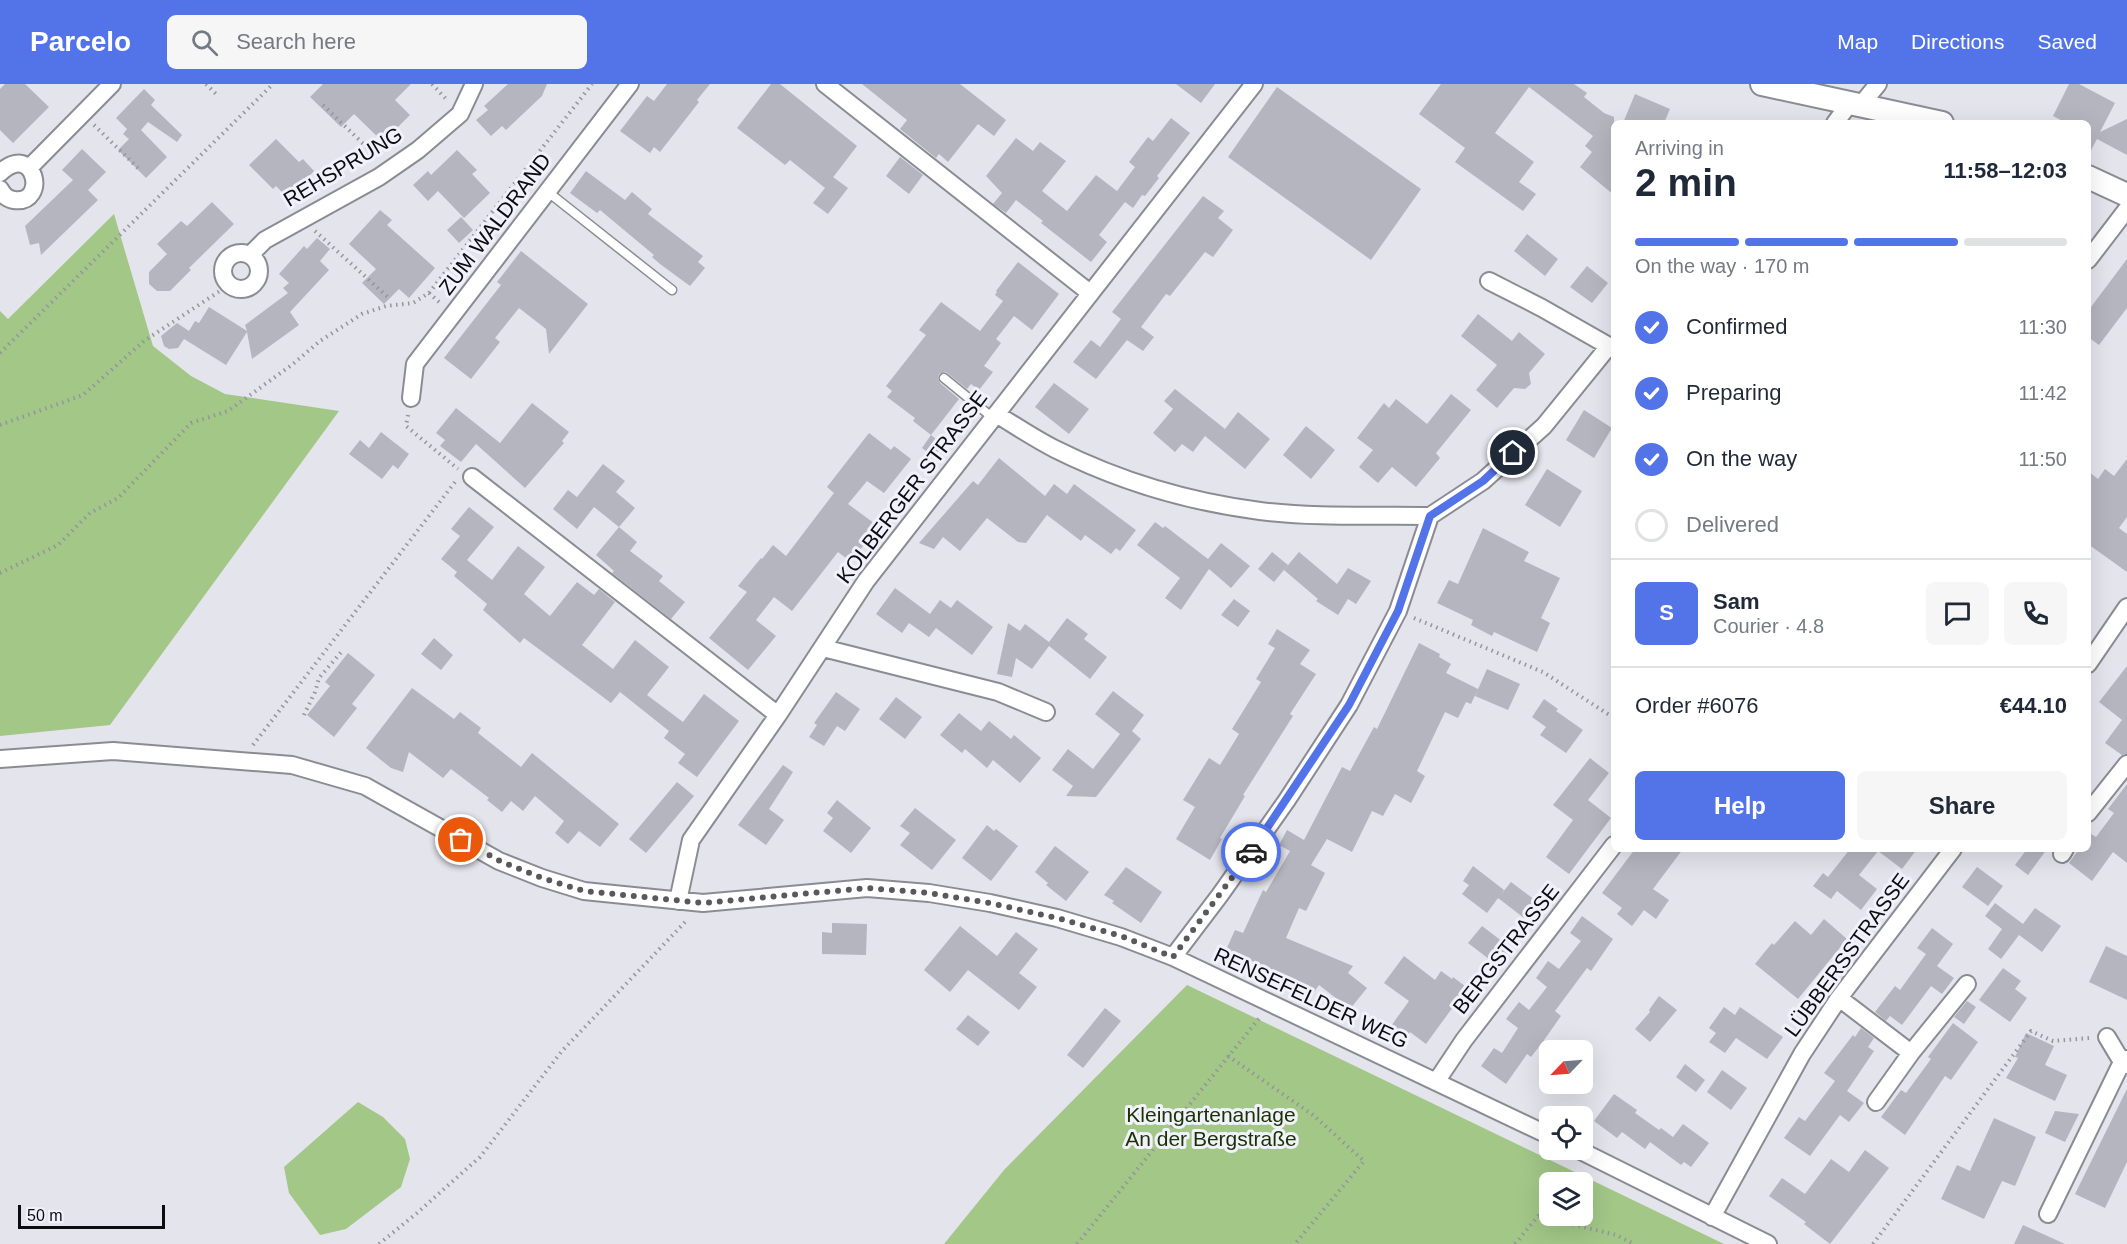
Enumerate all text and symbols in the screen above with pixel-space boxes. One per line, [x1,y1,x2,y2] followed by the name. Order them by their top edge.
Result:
[167,15,587,69] search box
[30,26,131,57] text: Parcelo
[188,26,221,59] icon: search
[236,29,356,54] text: Search here
[1837,30,1878,53] text: Map
[1911,30,2004,53] text: Directions
[2037,30,2097,53] text: Saved
[279,122,406,211] street label: REHSPRUNG
[1635,137,1724,159] text: Arriving in
[434,149,555,299] street label: ZUM WALDRAND
[1943,158,2067,183] text: 11:58–12:03
[1635,161,1737,204] text: 2 min
[1635,255,1810,277] text: On the way · 170 m
[1635,311,1668,344] icon: check
[1686,314,1787,339] text: Confirmed
[2018,316,2067,338] text: 11:30
[1635,377,1668,410] icon: check
[1686,380,1781,405] text: Preparing
[2018,382,2067,404] text: 11:42
[832,386,991,587] street label: KOLBERGER STRASSE
[1487,427,1538,478] pin
[1496,436,1529,469] icon: home
[1635,443,1668,476] icon: check
[1686,446,1797,471] text: On the way
[2018,448,2067,470] text: 11:50
[1686,512,1779,537] text: Delivered
[1926,582,1989,645] button: chat
[2004,582,2067,645] button: phone
[1713,589,1759,614] text: Sam
[1659,600,1674,625] text: S
[1713,615,1824,637] text: Courier · 4.8
[1635,693,1759,718] text: Order #6076
[2000,693,2067,718] text: €44.10
[1635,771,1845,840] button: Help
[1857,771,2067,840] button: Share
[435,814,486,865] pin
[1221,822,1281,882] courier
[444,823,477,856] icon: bag
[1235,836,1268,869] icon: car
[1780,869,1914,1041] street label: LÜBBERSSTRASSE
[1448,880,1563,1018] street label: BERGSTRASSE
[1211,942,1412,1053] street label: RENSEFELDER WEG
[1539,1040,1593,1094] north arrow
[1539,1040,1593,1226] map controls
[1125,1103,1297,1150] park label: Kleingartenanlage An der Bergstraße
[1539,1106,1593,1160] button: locate
[1539,1172,1593,1226] button: layers
[18,1202,165,1230] scale bar
[27,1207,63,1224] text: 50 m

